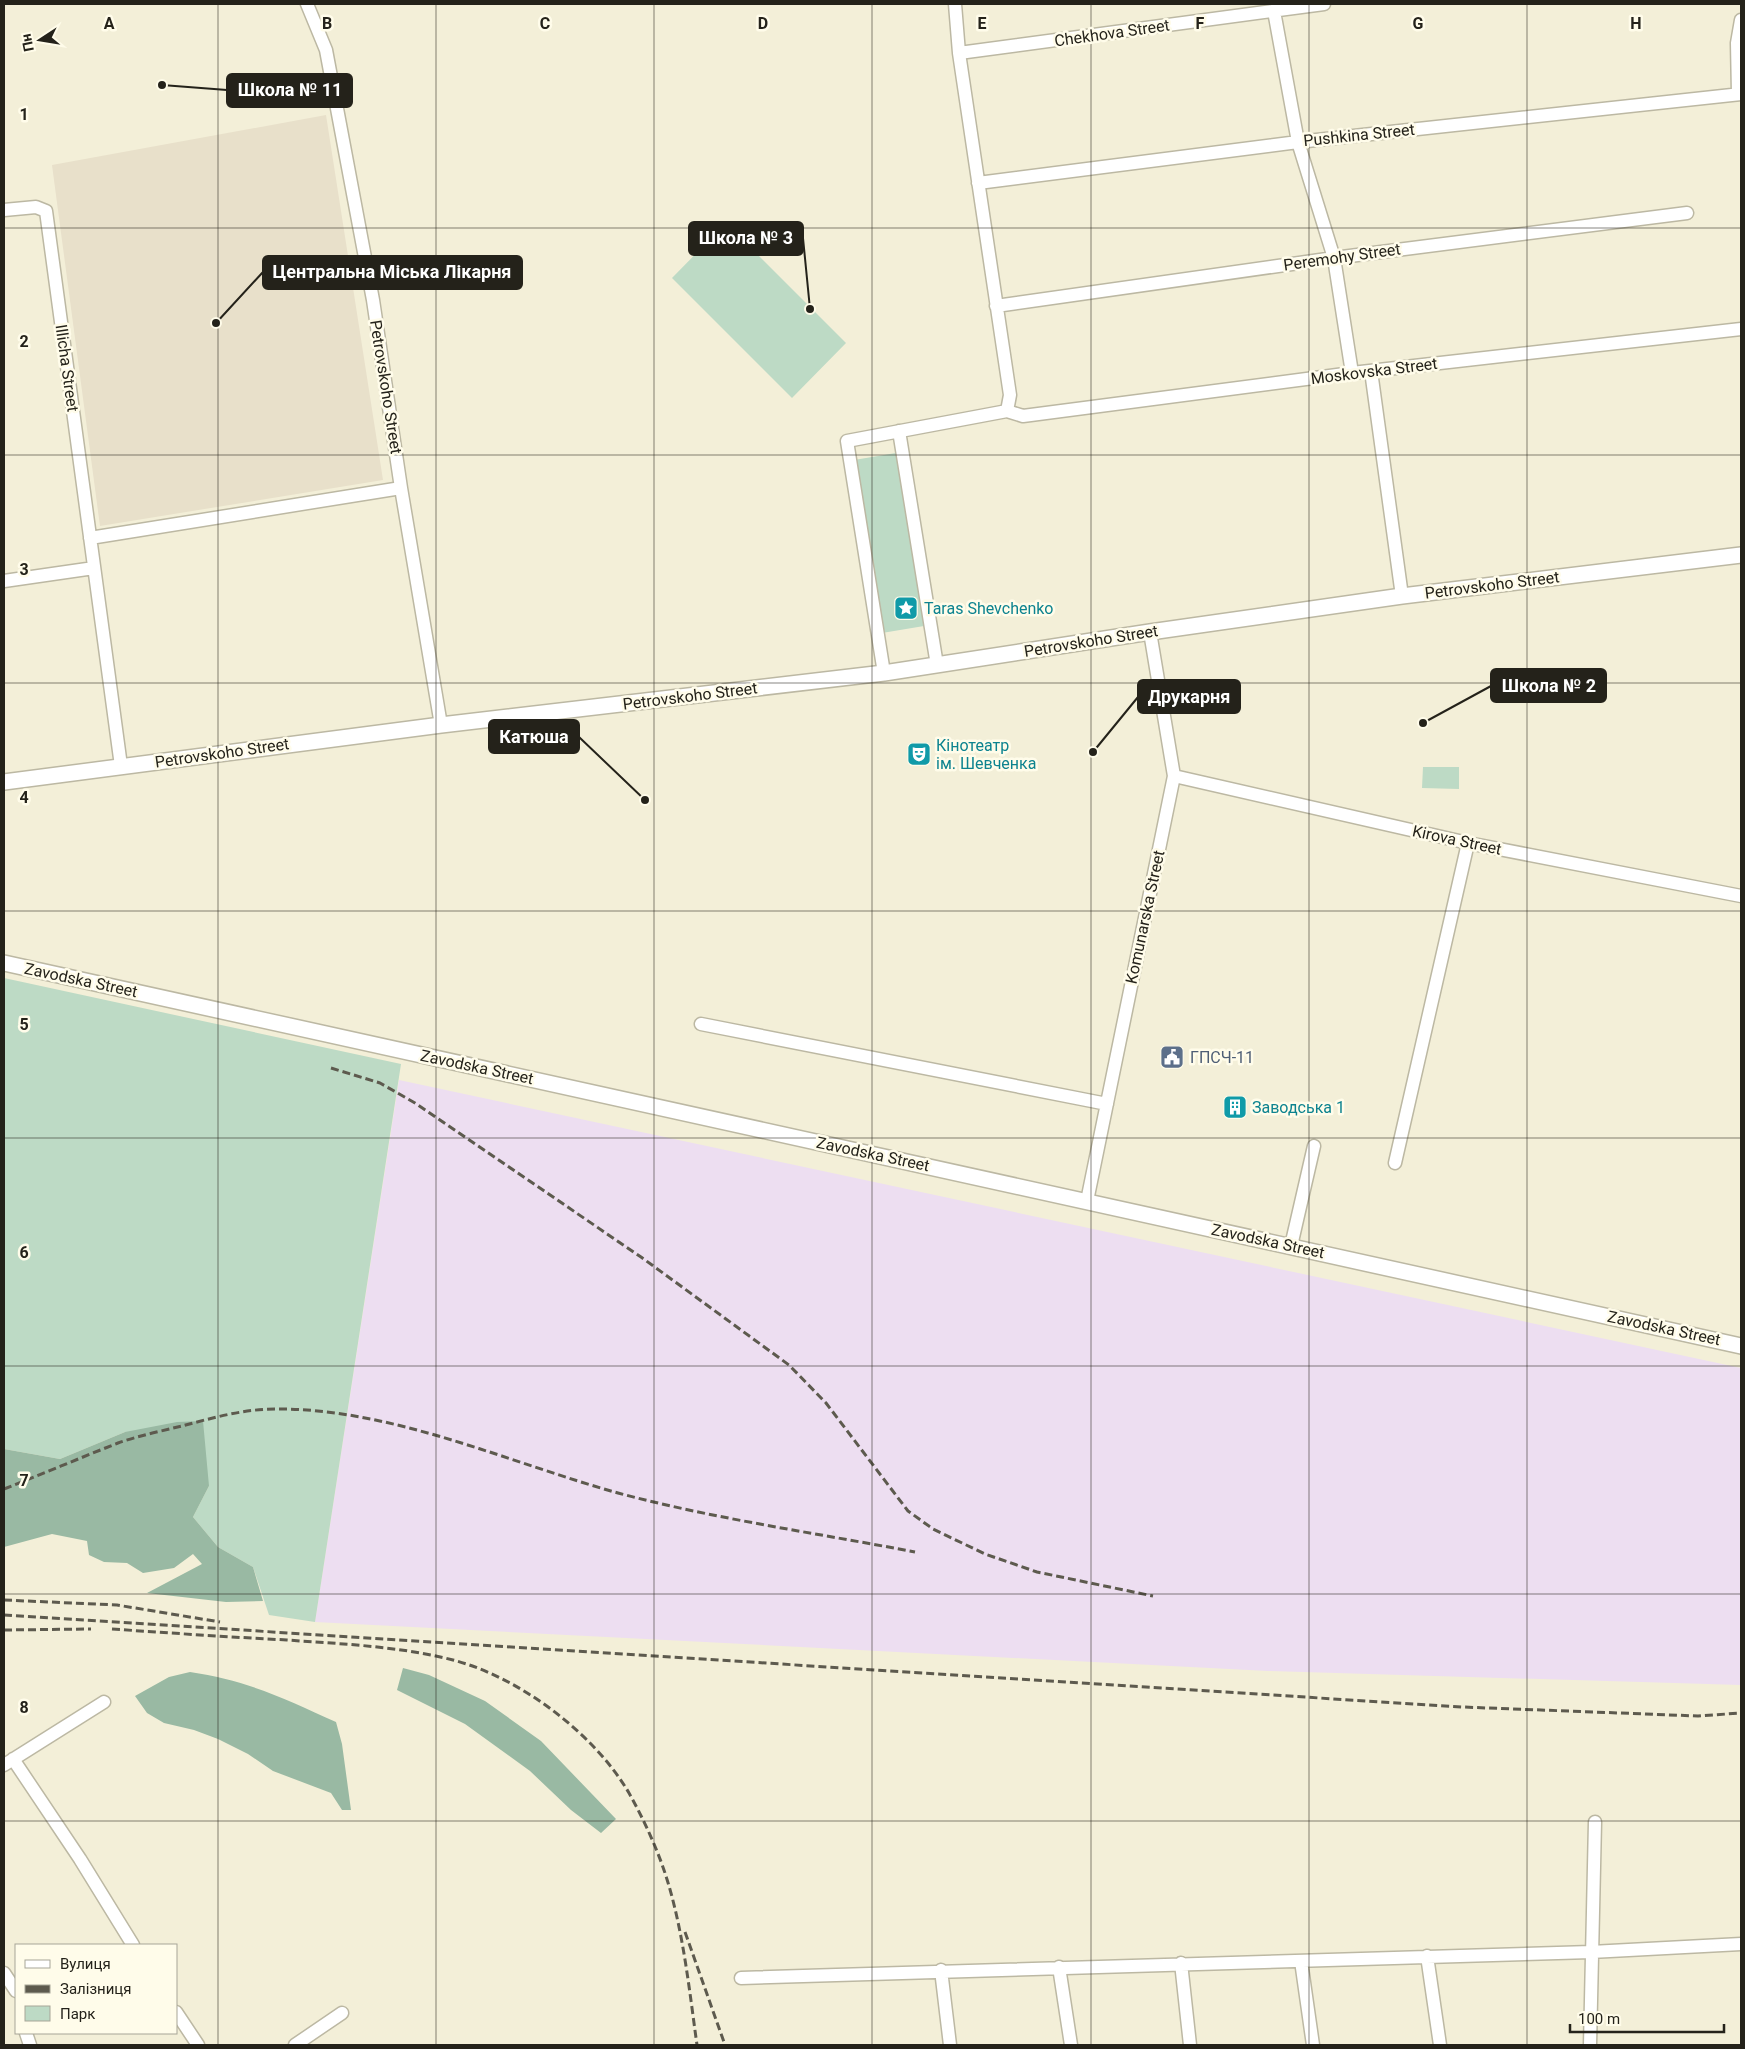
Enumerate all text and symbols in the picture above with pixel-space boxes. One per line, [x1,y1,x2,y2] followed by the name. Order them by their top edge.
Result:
[104,14,115,33] text: A
[322,14,332,33] text: B
[540,14,550,33] text: C
[758,14,768,33] text: D
[978,14,987,33] text: E
[1196,14,1205,33] text: F
[1413,14,1424,33] text: G
[1630,14,1642,33] text: H
[15,15,65,65] north arrow
[1053,16,1171,50] street label: Chekhova Street
[18,32,37,53] text: Пн
[227,74,352,107] callout: Школа № 11
[238,79,342,100] text: Школа № 11
[19,105,29,124] text: 1
[1302,120,1416,150] street label: Pushkina Street
[689,222,803,255] callout: Школа № 3
[699,227,793,248] text: Школа № 3
[1282,239,1402,275] street label: Peremohy Street
[263,256,522,289] callout: Центральна Міська Лікарня
[273,261,511,282] text: Центральна Міська Лікарня
[366,319,406,455] street label: Petrovskoho Street
[51,323,83,413] street label: Illicha Street
[19,332,29,351] text: 2
[1310,354,1438,388] street label: Moskovska Street
[19,560,29,579] text: 3
[1424,567,1560,603] street label: Petrovskoho Street
[893,595,919,621] place icon: Taras Shevchenko
[924,599,1054,618] place label: Taras Shevchenko
[1023,621,1159,661] street label: Petrovskoho Street
[1491,669,1606,702] callout: Школа № 2
[1502,675,1596,696] text: Школа № 2
[622,678,758,714] street label: Petrovskoho Street
[1138,680,1240,713] callout: Друкарня
[1148,686,1230,707] text: Друкарня
[489,720,579,753] callout: Катюша
[499,726,569,747] text: Катюша
[154,734,290,772] street label: Petrovskoho Street
[936,736,1036,773] place label: Кінотеатр ім. Шевченка
[906,741,932,767] theatre icon: Кінотеатр ім. Шевченка
[19,788,29,807] text: 4
[1411,821,1503,859] street label: Kirova Street
[1122,849,1168,985] street label: Komunarska Street
[23,959,139,1001] street label: Zavodska Street
[19,1015,29,1034] text: 5
[1159,1044,1185,1070] public building icon: ГПСЧ-11
[419,1046,535,1088] street label: Zavodska Street
[1190,1048,1254,1067] place label: ГПСЧ-11
[1222,1094,1248,1120] building icon: Заводська 1
[1252,1098,1345,1117] place label: Заводська 1
[815,1133,931,1175] street label: Zavodska Street
[1210,1220,1326,1262] street label: Zavodska Street
[19,1243,29,1262] text: 6
[1606,1307,1722,1349] street label: Zavodska Street
[19,1471,29,1490] text: 7
[19,1698,29,1717] text: 8
[15,1944,178,2034] legend
[60,1955,111,1973] text: Вулиця
[60,1980,132,1998] text: Залізниця
[1570,2002,1724,2034] scale bar
[60,2005,95,2023] text: Парк
[1578,2010,1620,2028] text: 100 m

